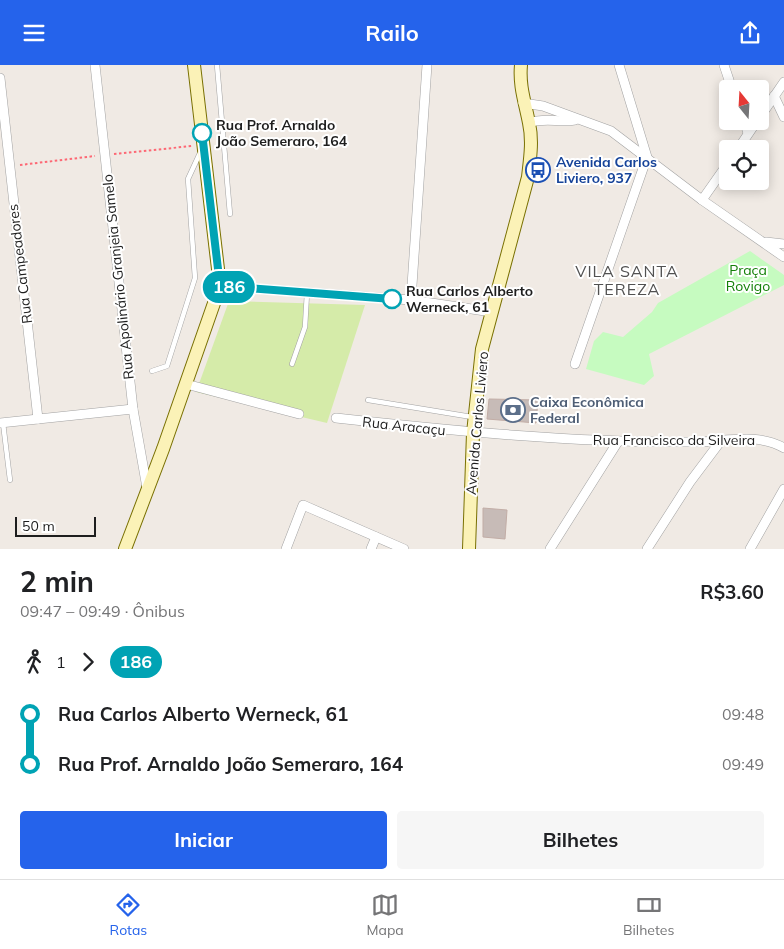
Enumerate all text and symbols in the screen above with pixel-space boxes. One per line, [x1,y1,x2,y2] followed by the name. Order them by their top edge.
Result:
[20,19,48,47] icon: menu
[365,19,419,47] text: Railo
[736,19,764,47] icon: share
[719,80,769,130] north arrow
[719,80,769,190] map controls
[216,116,348,150] place label: Rua Prof. Arnaldo João Semeraro, 164
[192,123,212,143] marker: Rua Prof. Arnaldo João Semeraro, 164
[719,140,769,190] button: locate
[556,153,657,187] place label: Avenida Carlos Liviero, 937
[525,157,551,183] bus stop icon: Avenida Carlos Liviero, 937
[98,173,138,381] street label: Rua Apolinário Granjeia Samelo
[4,203,36,325] street label: Rua Campeadores
[575,261,679,299] district label: VILA SANTA TEREZA
[726,261,770,295] park label: Praça Rovigo
[200,271,258,303] line badge: 186
[213,275,245,298] text: 186
[406,282,533,316] place label: Rua Carlos Alberto Werneck, 61
[382,289,402,309] marker: Rua Carlos Alberto Werneck, 61
[462,351,492,495] street label: Avenida Carlos Liviero
[530,393,644,427] place label: Caixa Econômica Federal
[500,397,526,423] bank icon: Caixa Econômica Federal
[361,413,447,439] street label: Rua Aracaçu
[593,431,755,449] street label: Rua Francisco da Silveira
[15,514,96,537] scale bar
[22,517,55,535] text: 50 m
[20,564,94,599] text: 2 min
[700,580,764,604] text: R$3.60
[20,601,185,621] text: 09:47 – 09:49 · Ônibus
[20,648,48,676] icon: walk
[74,648,102,676] icon: forward
[120,650,152,673] text: 186
[56,652,66,672] text: 1
[58,702,348,726] text: Rua Carlos Alberto Werneck, 61
[722,704,764,724] text: 09:48
[58,752,403,776] text: Rua Prof. Arnaldo João Semeraro, 164
[722,754,764,774] text: 09:49
[20,811,387,869] button: Iniciar
[397,811,764,869] button: Bilhetes
[110,891,147,939] tab: Rotas
[367,891,404,939] tab: Mapa
[623,891,674,939] tab: Bilhetes

